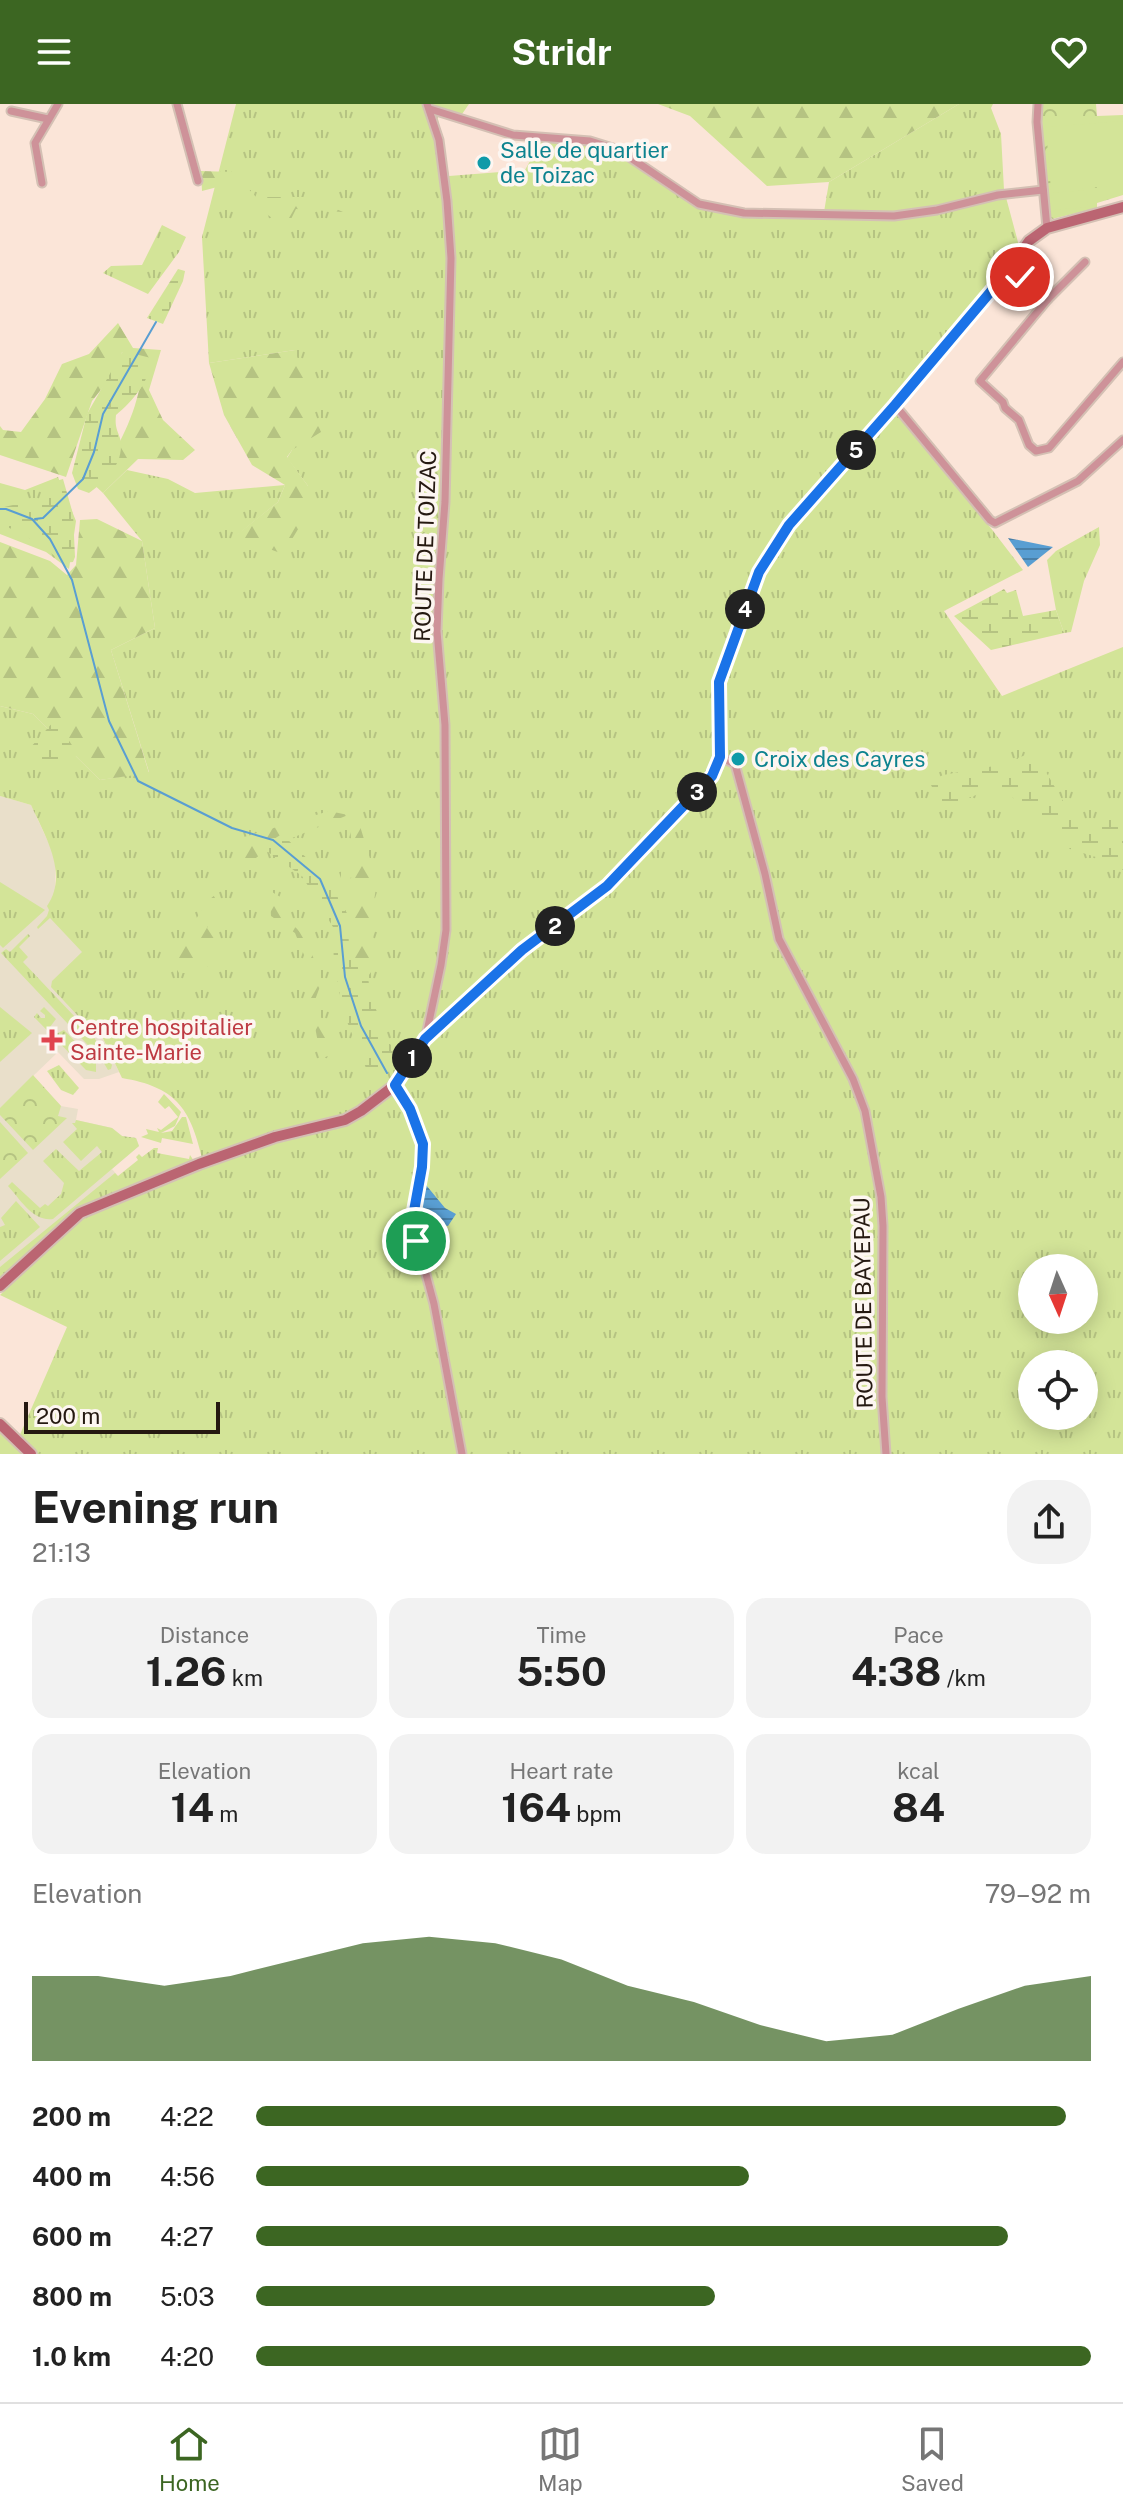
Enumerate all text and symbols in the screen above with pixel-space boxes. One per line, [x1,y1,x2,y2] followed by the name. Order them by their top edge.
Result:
[32,30,76,74] icon: menu
[1047,30,1091,74] icon: heart
[511,31,612,73] text: Stridr
[500,137,669,188] place label: Salle de quartier de Toizac
[475,154,493,172] marker: Salle de quartier de Toizac
[986,243,1054,311] pin
[998,255,1042,299] icon: check
[836,430,876,470] pin: 5
[849,437,863,463] text: 5
[409,450,441,642] street label: ROUTE DE TOIZAC
[725,589,765,629] pin: 4
[738,596,752,622] text: 4
[754,746,925,772] place label: Croix des Cayres
[729,750,747,768] marker: Croix des Cayres
[677,772,717,812] pin: 3
[690,779,704,805] text: 3
[535,906,575,946] pin: 2
[548,913,562,939] text: 2
[70,1014,253,1065] place label: Centre hospitalier Sainte-Marie
[41,1029,63,1051] marker: Centre hospitalier Sainte-Marie
[392,1038,432,1078] pin: 1
[407,1045,417,1071] text: 1
[848,1197,878,1409] street label: ROUTE DE BAYEPAU
[382,1207,450,1275] pin
[394,1219,438,1263] icon: arrive
[1018,1254,1098,1334] north arrow
[1018,1254,1098,1430] map controls
[1018,1350,1098,1430] button: locate
[24,1398,220,1434] scale bar
[36,1403,100,1429] text: 200 m
[1007,1480,1091,1564] button: share
[32,1481,279,1533] text: Evening run
[32,1537,91,1568] text: 21:13
[160,1622,249,1648] text: Distance
[536,1622,587,1648] text: Time
[893,1622,944,1648] text: Pace
[146,1648,226,1695] text: 1.26
[516,1648,607,1695] text: 5:50
[851,1648,941,1695] text: 4:38
[226,1665,263,1691] text: km
[941,1665,986,1691] text: /km
[158,1758,251,1784] text: Elevation
[510,1758,614,1784] text: Heart rate
[897,1758,940,1784] text: kcal
[171,1784,214,1831] text: 14
[501,1784,571,1831] text: 164
[892,1784,945,1831] text: 84
[214,1801,238,1827] text: m
[571,1801,622,1827] text: bpm
[32,1878,142,1909] text: Elevation
[985,1878,1091,1909] text: 79–92 m
[32,2101,111,2132] text: 200 m
[160,2101,214,2132] text: 4:22
[32,2161,112,2192] text: 400 m
[160,2161,215,2192] text: 4:56
[32,2221,112,2252] text: 600 m
[160,2221,214,2252] text: 4:27
[32,2281,112,2312] text: 800 m
[160,2281,215,2312] text: 5:03
[32,2341,111,2372] text: 1.0 km
[160,2341,214,2372] text: 4:20
[159,2422,220,2496] tab: Home
[538,2422,583,2496] tab: Map
[901,2422,964,2496] tab: Saved

